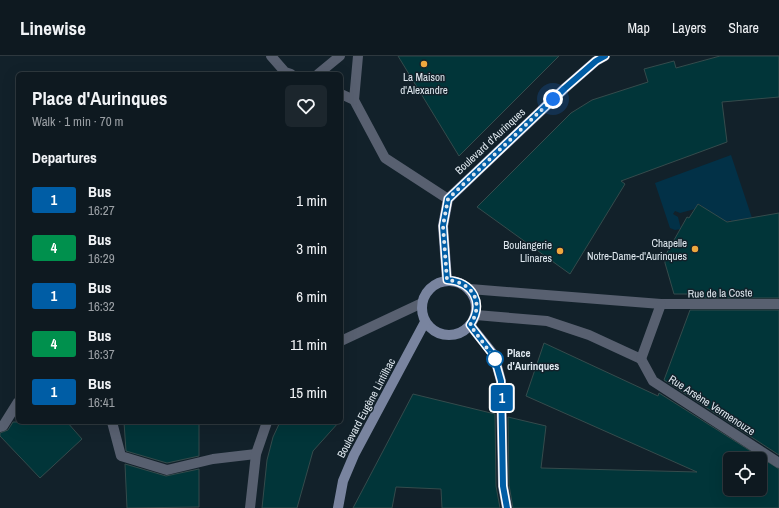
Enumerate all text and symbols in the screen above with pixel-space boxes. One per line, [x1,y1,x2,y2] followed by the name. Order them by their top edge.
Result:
[20,15,86,41] text: Linewise
[628,19,650,37] text: Map
[672,19,706,37] text: Layers
[728,19,759,37] text: Share
[419,59,429,69] marker: La Maison d'Alexandre
[400,70,448,97] place label: La Maison d'Alexandre
[32,85,167,111] text: Place d'Aurinques
[285,85,327,127] button: heart
[543,89,563,109] your location
[452,105,528,177] street label: Boulevard d'Aurinques
[32,113,123,130] text: Walk · 1 min · 70 m
[32,147,97,168] text: Departures
[88,181,111,202] text: Bus
[296,190,327,211] text: 1 min
[51,191,57,209] text: 1
[88,202,115,219] text: 16:27
[88,229,111,250] text: Bus
[587,236,687,263] place label: Chapelle Notre-Dame-d'Aurinques
[296,238,327,259] text: 3 min
[503,238,552,265] place label: Boulangerie Llinares
[51,239,57,257] text: 4
[690,244,700,254] marker: Chapelle Notre-Dame-d'Aurinques
[555,246,565,256] marker: Boulangerie Llinares
[88,250,115,267] text: 16:29
[88,277,111,298] text: Bus
[688,285,752,301] street label: Rue de la Coste
[296,286,327,307] text: 6 min
[51,287,57,305] text: 1
[88,298,115,315] text: 16:32
[88,325,111,346] text: Bus
[290,334,327,355] text: 11 min
[51,335,57,353] text: 4
[88,346,115,363] text: 16:37
[507,346,559,373] place label: Place d'Aurinques
[486,350,504,368] marker: Place d'Aurinques
[334,355,398,460] street label: Boulevard Eugène Lintilhac
[666,372,758,438] street label: Rue Arsène Vermenouze
[88,373,111,394] text: Bus
[289,382,327,403] text: 15 min
[51,383,57,401] text: 1
[489,385,515,411] line badge: 1
[499,389,505,407] text: 1
[88,394,115,411] text: 16:41
[723,452,767,496] map controls
[723,452,767,496] button: locate

